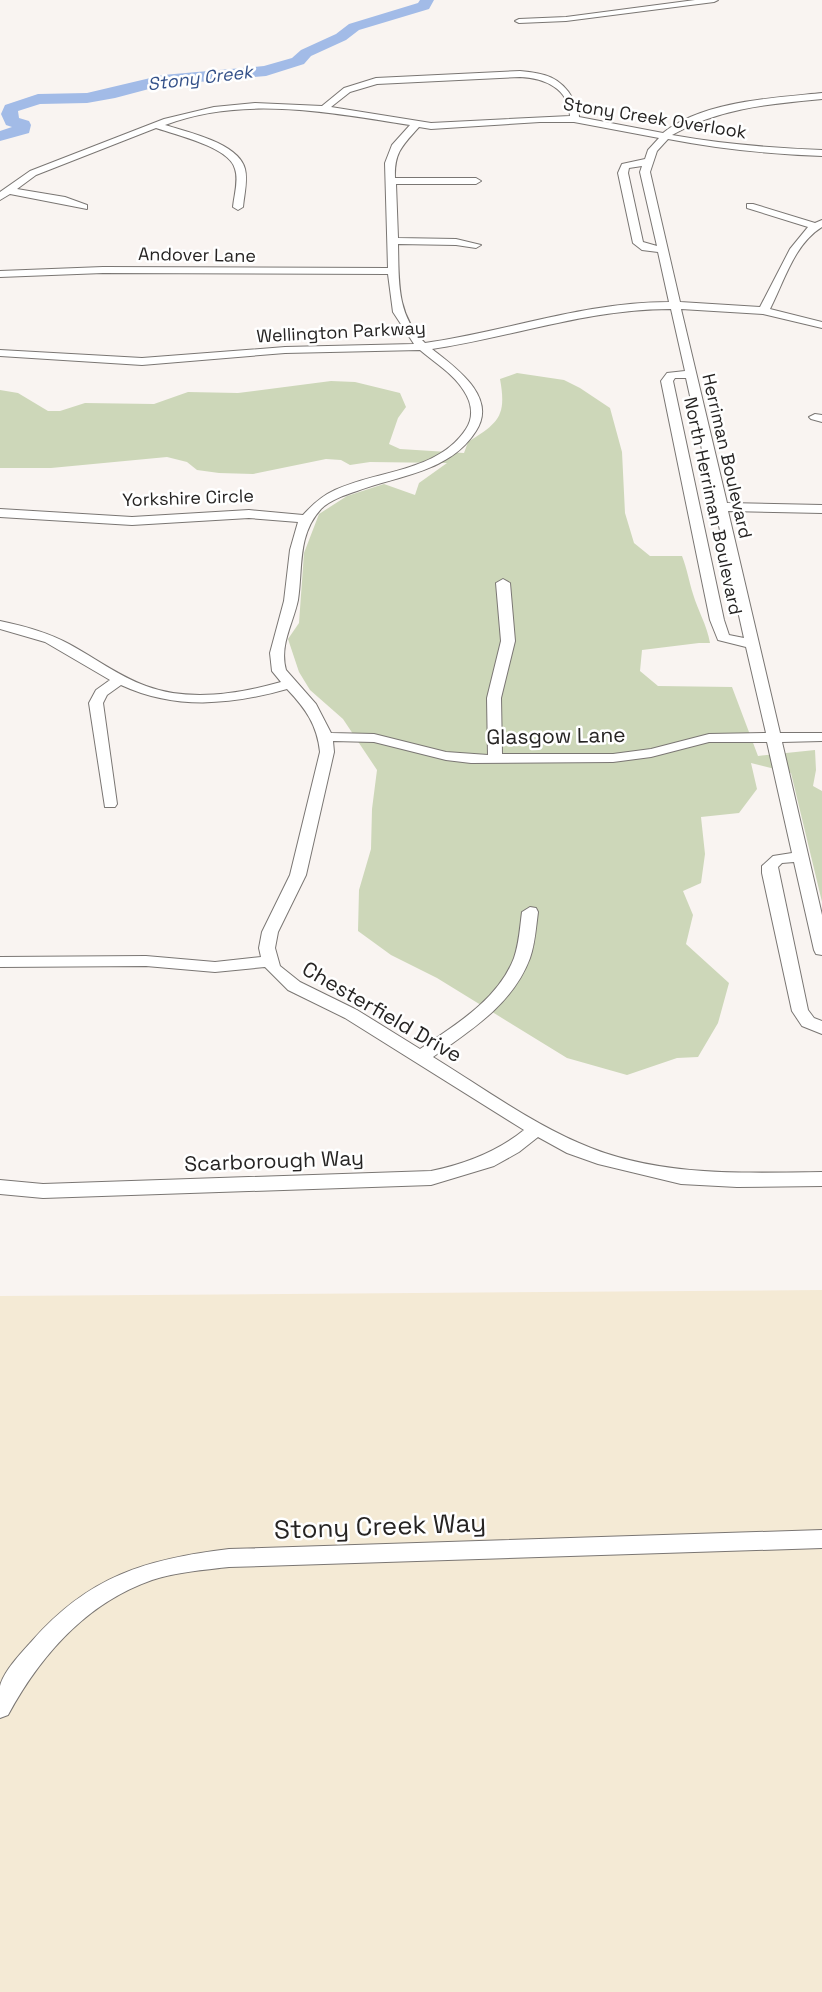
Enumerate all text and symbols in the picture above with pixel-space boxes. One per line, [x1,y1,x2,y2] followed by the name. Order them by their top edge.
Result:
[146,59,256,95] water label: Stony Creek
[562,92,749,143] street label: Stony Creek Overlook
[138,242,256,267] street label: Andover Lane
[256,316,426,347] street label: Wellington Parkway
[697,371,758,541] street label: Herriman Boulevard
[679,395,748,617] street label: North Herriman Boulevard
[122,484,254,511] street label: Yorkshire Circle
[486,721,626,750] street label: Glasgow Lane
[298,955,467,1068] street label: Chesterfield Drive
[184,1144,364,1177] street label: Scarborough Way
[273,1505,487,1547] street label: Stony Creek Way

